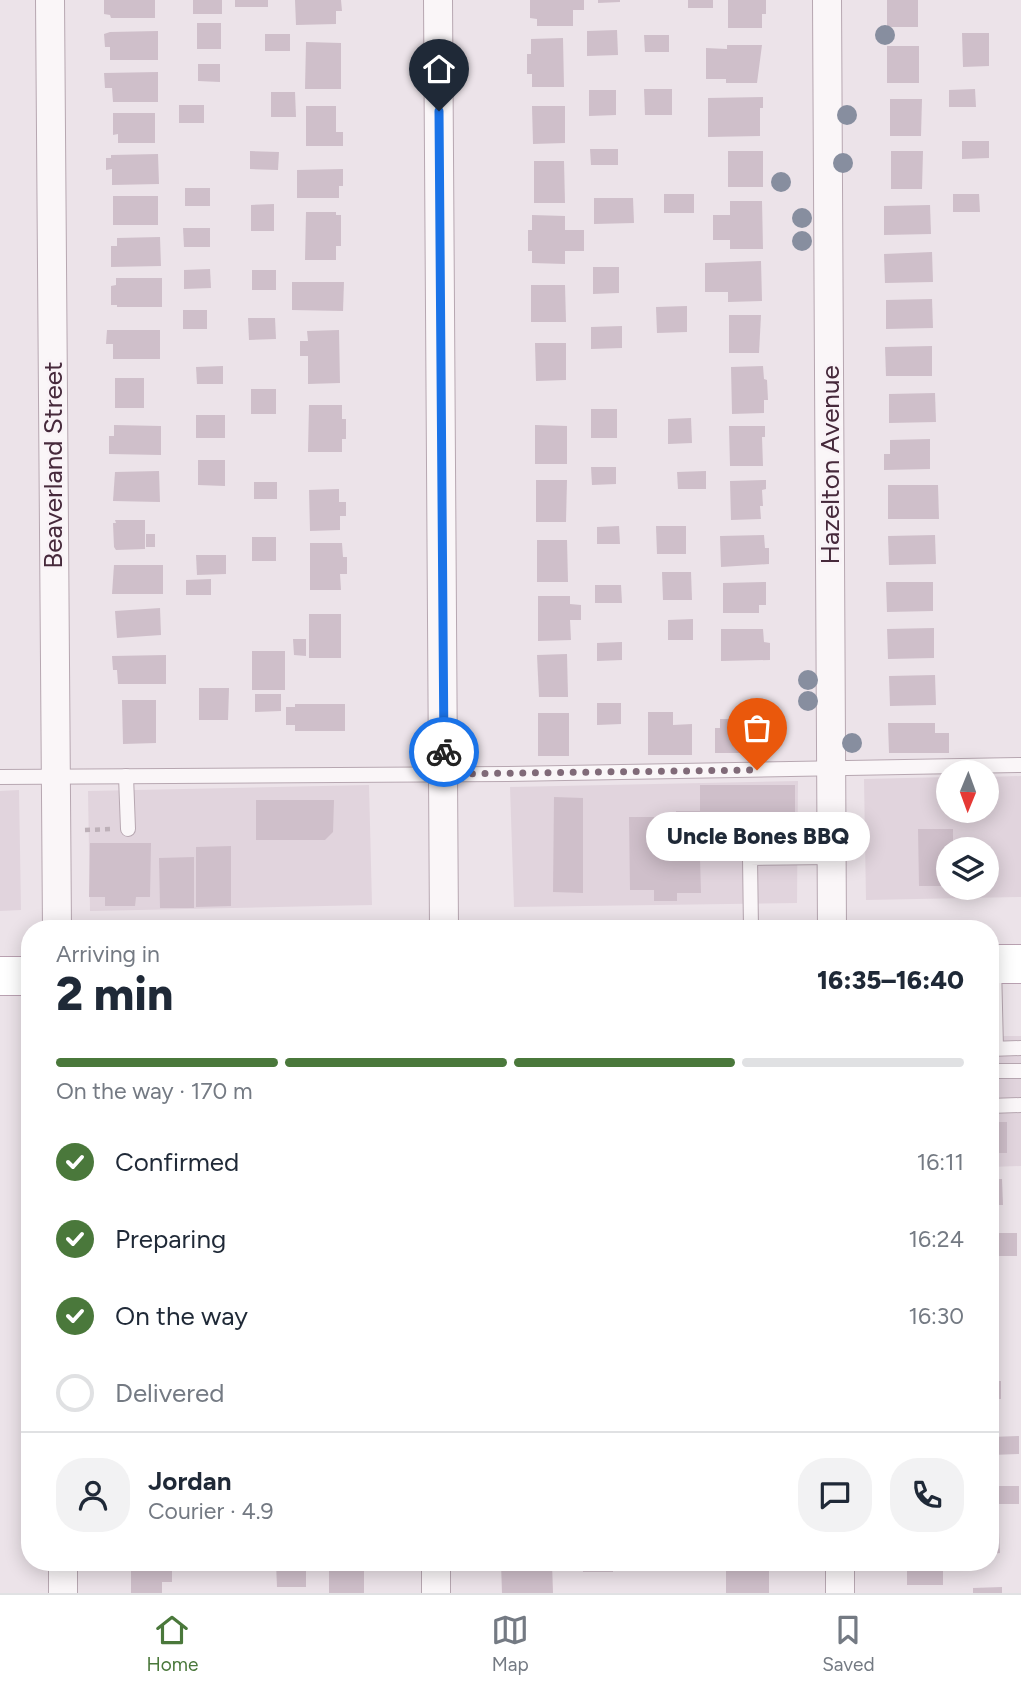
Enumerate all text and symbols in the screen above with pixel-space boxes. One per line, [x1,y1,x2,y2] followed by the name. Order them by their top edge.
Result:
[409,39,469,111] pin
[420,50,458,88] icon: home
[37,361,69,569] street label: Beaverland Street
[814,365,846,565] street label: Hazelton Avenue
[727,698,787,770] pin
[738,709,776,747] icon: bag
[409,717,479,787] courier
[425,733,463,771] icon: bike
[936,760,999,822] north arrow
[936,760,999,900] map controls
[645,812,869,861] callout: Uncle Bones BBQ
[667,822,849,850] text: Uncle Bones BBQ
[936,837,999,900] button: layers
[56,940,160,968] text: Arriving in
[817,964,964,996] text: 16:35–16:40
[56,966,173,1022] text: 2 min
[56,1077,253,1105] text: On the way · 170 m
[56,1143,94,1181] icon: check
[115,1146,239,1178] text: Confirmed
[917,1148,964,1176] text: 16:11
[56,1220,94,1258] icon: check
[115,1223,226,1255] text: Preparing
[909,1225,964,1253] text: 16:24
[56,1297,94,1335] icon: check
[115,1300,248,1332] text: On the way
[908,1302,964,1330] text: 16:30
[115,1377,224,1409] text: Delivered
[56,1458,130,1532] button: person
[798,1458,872,1532] button: chat
[890,1458,964,1532] button: phone
[148,1465,231,1497] text: Jordan
[148,1497,274,1525] text: Courier · 4.9
[146,1611,198,1676] tab: Home
[491,1611,529,1676] tab: Map
[822,1611,875,1676] tab: Saved

